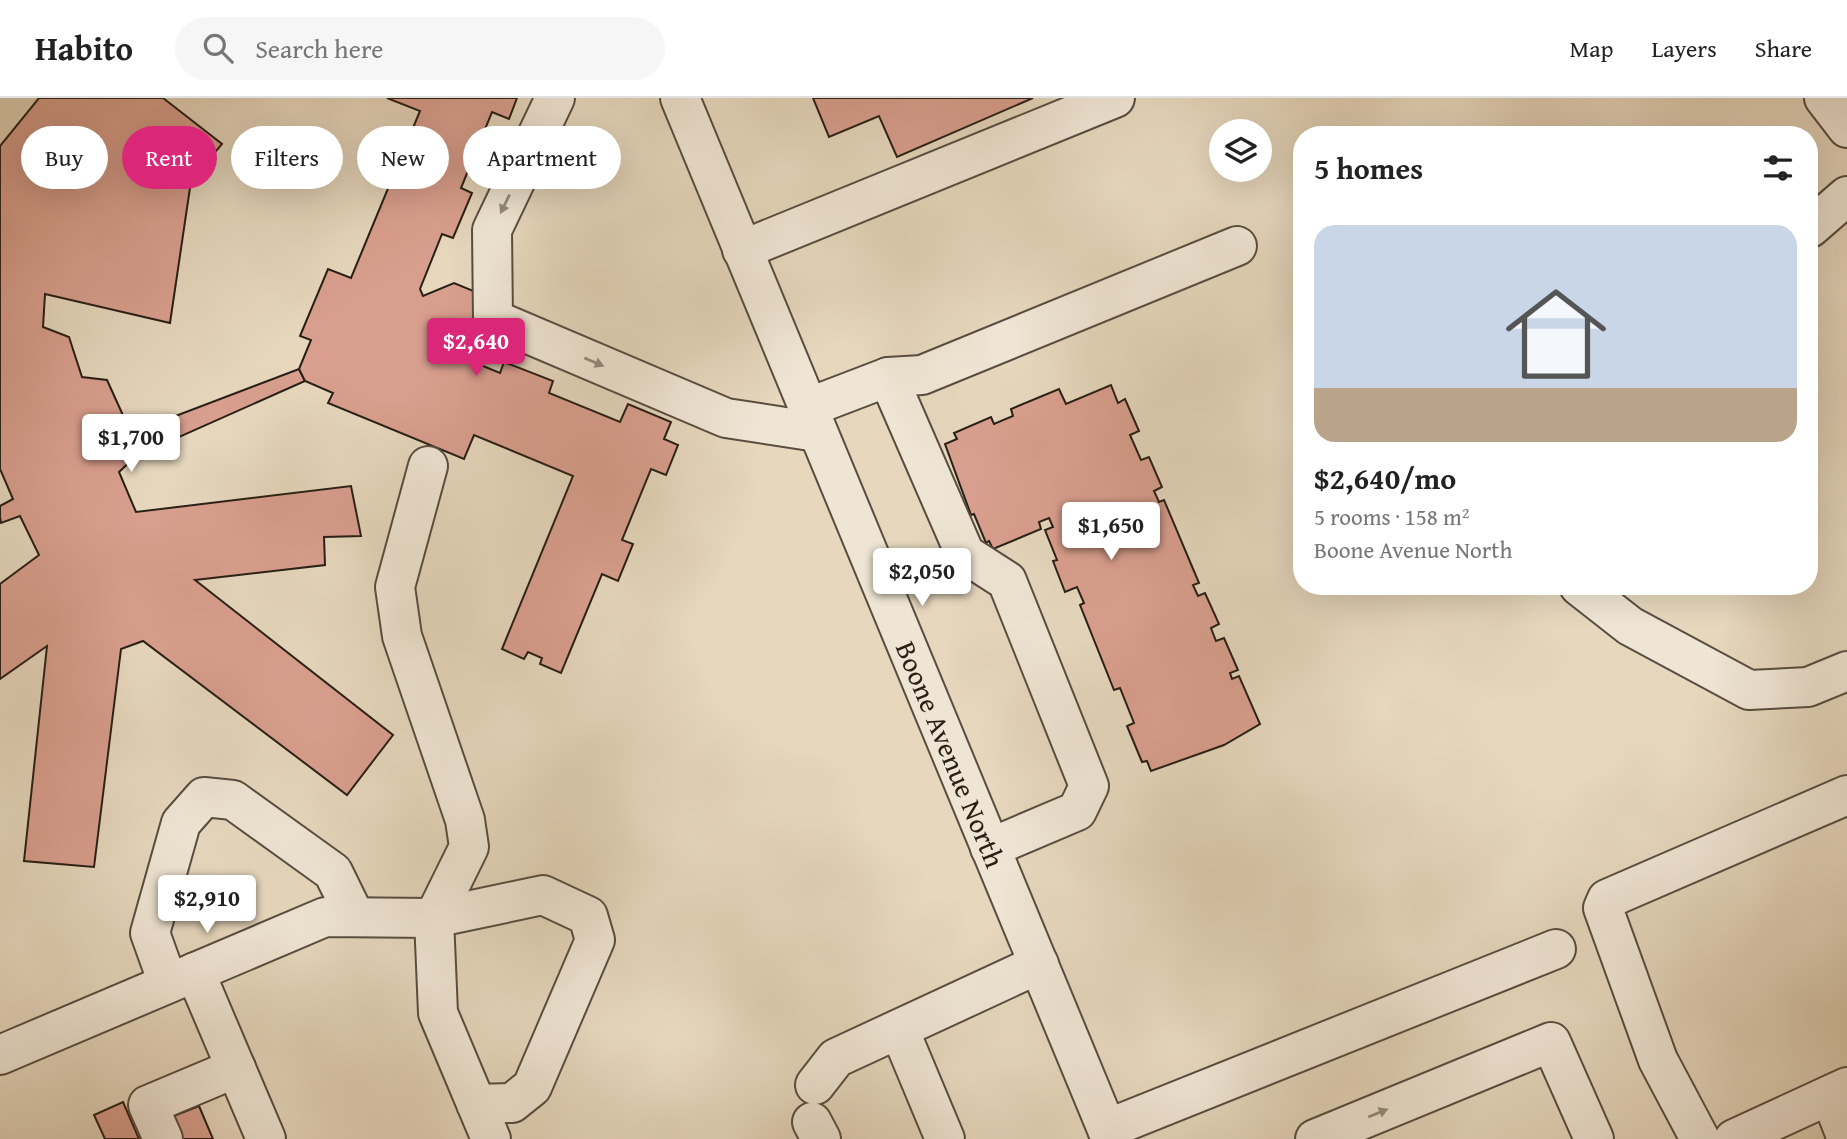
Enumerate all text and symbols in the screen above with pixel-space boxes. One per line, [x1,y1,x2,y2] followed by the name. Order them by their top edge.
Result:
[175,17,665,80] search box
[35,24,133,72] text: Habito
[199,29,237,67] icon: search
[255,29,383,68] text: Search here
[1570,31,1613,66] text: Map
[1651,31,1717,66] text: Layers
[1755,31,1812,66] text: Share
[1209,119,1272,182] map controls
[1209,119,1272,182] button: layers
[21,126,108,189] chip: Buy
[122,126,217,189] chip: Rent
[231,126,343,189] chip: Filters
[357,126,449,189] chip: New
[463,126,621,189] chip: Apartment
[1314,146,1423,190] text: 5 homes
[1759,149,1797,187] icon: filters
[499,194,510,214] one-way arrow
[1493,271,1619,397] icon: home
[419,318,533,378] pin: $2,640
[443,324,509,357] text: $2,640
[584,357,605,368] one-way arrow
[74,414,188,474] pin: $1,700
[98,420,164,453] text: $1,700
[1314,456,1456,500] text: $2,640/mo
[1314,500,1469,533] text: 5 rooms · 158 m²
[1054,503,1168,562] pin: $1,650
[1078,508,1144,541] text: $1,650
[1314,533,1512,566] text: Boone Avenue North
[865,548,979,608] pin: $2,050
[889,554,955,587] text: $2,050
[886,635,1017,874] street label: Boone Avenue North
[150,876,264,935] pin: $2,910
[174,881,240,914] text: $2,910
[1367,1108,1388,1119] one-way arrow

